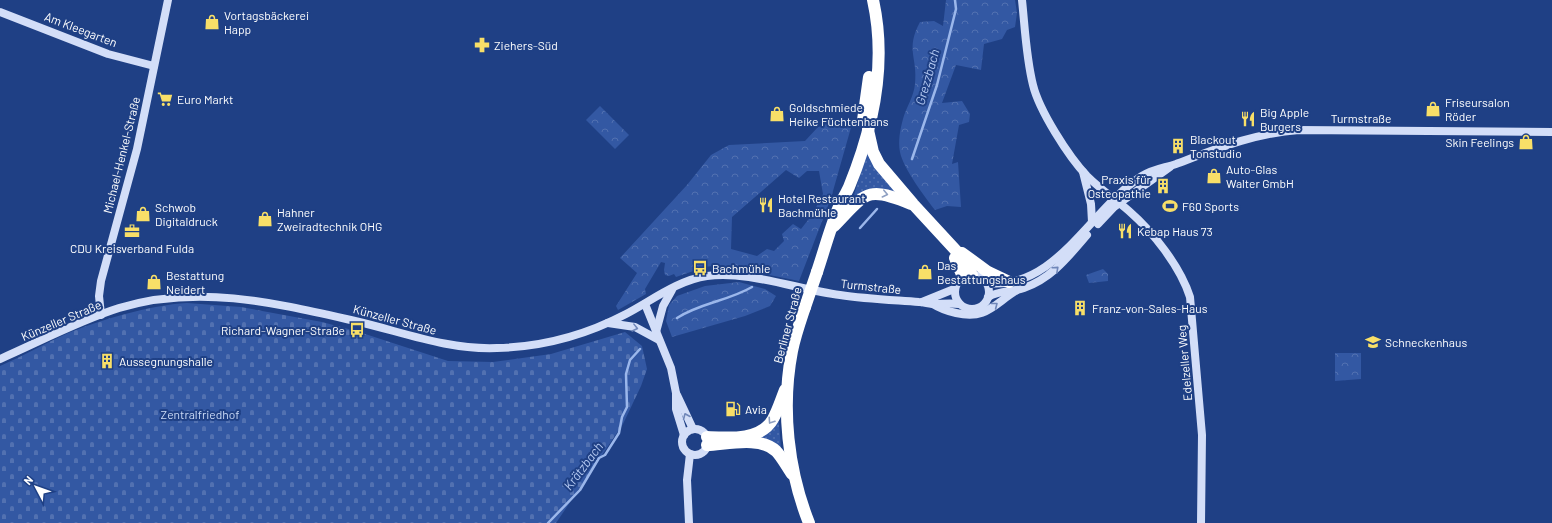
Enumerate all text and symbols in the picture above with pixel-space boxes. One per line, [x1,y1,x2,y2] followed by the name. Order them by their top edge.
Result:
[224,8,309,36] place label: Vortagsbäckerei Happ
[43,9,119,49] street label: Am Kleegarten
[203,13,221,31] shop icon: Vortagsbäckerei Happ
[473,36,491,54] pharmacy icon: Ziehers-Süd
[494,38,558,52] place label: Ziehers-Süd
[911,47,943,107] water label: Grezzbach
[156,90,174,108] supermarket icon: Euro Markt
[177,92,233,106] place label: Euro Markt
[100,95,142,215] street label: Michael-Henkel-Straße
[1445,95,1510,123] place label: Friseursalon Röder
[789,100,889,128] place label: Goldschmiede Heike Füchtenhans
[1424,100,1442,118] shop icon: Friseursalon Röder
[768,105,786,123] shop icon: Goldschmiede Heike Füchtenhans
[1260,105,1309,133] place label: Big Apple Burgers
[1239,110,1257,128] restaurant icon: Big Apple Burgers
[1331,111,1391,125] street label: Turmstraße
[1190,132,1242,160] place label: Blackout Tonstudio
[1517,133,1535,151] shop icon: Skin Feelings
[1446,135,1514,149] place label: Skin Feelings
[1169,137,1187,155] building icon: Blackout Tonstudio
[1226,162,1294,190] place label: Auto-Glas Walter GmbH
[1205,167,1223,185] shop icon: Auto-Glas Walter GmbH
[1088,172,1152,200] place label: Praxis für Osteopathie
[1154,177,1172,195] building icon: Praxis für Osteopathie
[882,190,888,198] one-way arrow
[778,191,866,219] place label: Hotel Restaurant Bachmühle
[757,196,775,214] restaurant icon: Hotel Restaurant Bachmühle
[1161,197,1179,215] sports icon: F60 Sports
[1182,199,1239,213] place label: F60 Sports
[155,200,218,228] place label: Schwob Digitaldruck
[134,205,152,223] shop icon: Schwob Digitaldruck
[277,205,382,233] place label: Hahner Zweiradtechnik OHG
[256,210,274,228] shop icon: Hahner Zweiradtechnik OHG
[123,222,141,240] office icon: CDU Kreisverband Fulda
[1116,222,1134,240] restaurant icon: Kebap Haus 73
[1137,224,1213,238] place label: Kebap Haus 73
[70,241,194,255] place label: CDU Kreisverband Fulda
[937,258,1026,286] place label: Das Bestattungshaus
[691,259,709,277] bus stop icon: Bachmühle
[712,261,770,275] place label: Bachmühle
[916,263,934,281] shop icon: Das Bestattungshaus
[1051,267,1059,274] one-way arrow
[166,268,224,296] place label: Bestattung Neidert
[145,273,163,291] shop icon: Bestattung Neidert
[840,276,902,296] street label: Turmstraße
[770,285,804,365] street label: Berliner Straße
[19,297,103,343] street label: Künzeller Straße
[1071,299,1089,317] building icon: Franz-von-Sales-Haus
[352,301,438,337] street label: Künzeller Straße
[1092,301,1208,315] place label: Franz-von-Sales-Haus
[991,303,998,310] one-way arrow
[348,321,366,339] bus stop icon: Richard-Wagner-Straße
[221,323,345,337] place label: Richard-Wagner-Straße
[631,323,638,332] one-way arrow
[1174,324,1194,402] street label: Edelzeller Weg
[1364,333,1382,351] school or university icon: Schneckenhaus
[1385,335,1467,349] place label: Schneckenhaus
[98,352,116,370] building icon: Aussegnungshalle
[119,354,213,368] place label: Aussegnungshalle
[724,400,742,418] fuel station icon: Avia
[745,402,767,416] place label: Avia
[161,407,239,421] park label: Zentralfriedhof
[683,413,691,420] one-way arrow
[769,416,776,423] one-way arrow
[560,439,606,493] water label: Krätzbach
[16,467,56,507] north arrow
[21,473,35,487] text: N

